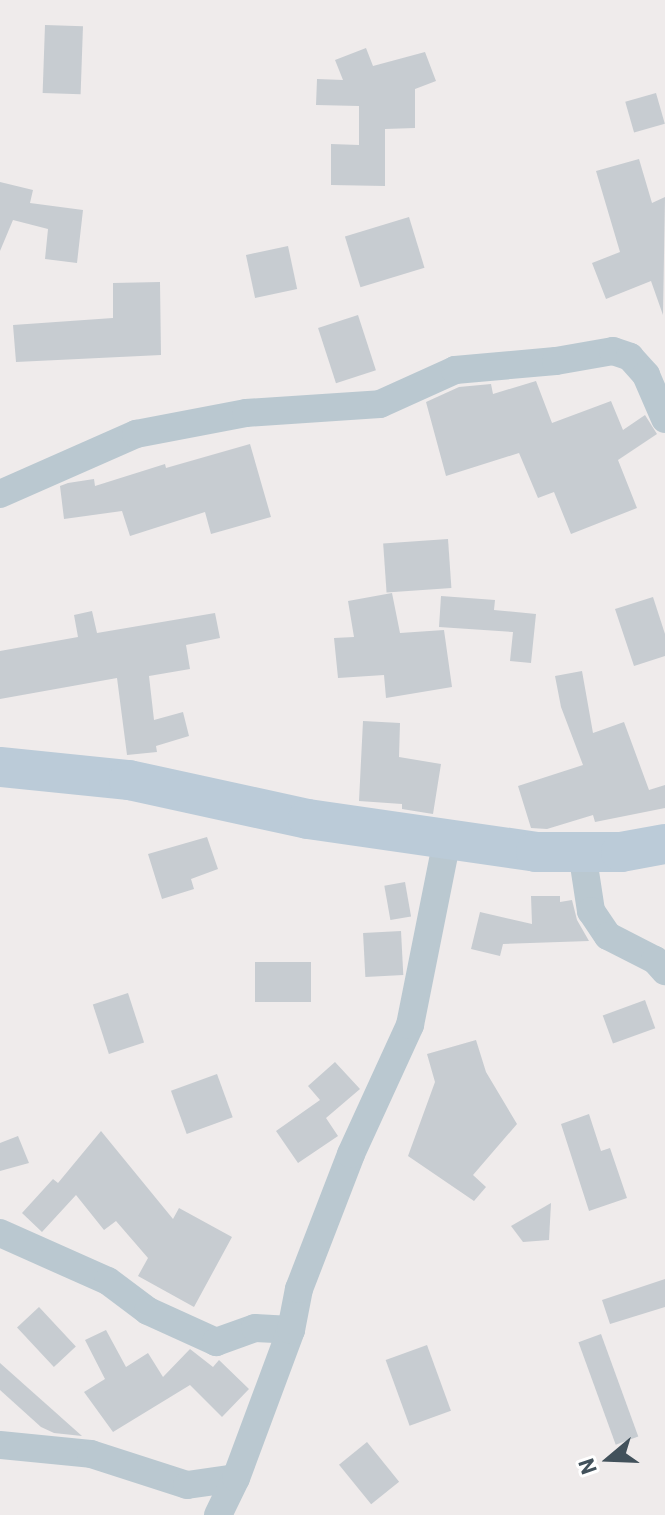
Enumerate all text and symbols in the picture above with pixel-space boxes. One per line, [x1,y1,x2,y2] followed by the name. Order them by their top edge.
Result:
[569,1419,649,1499] north arrow
[572,1456,601,1478] text: N

